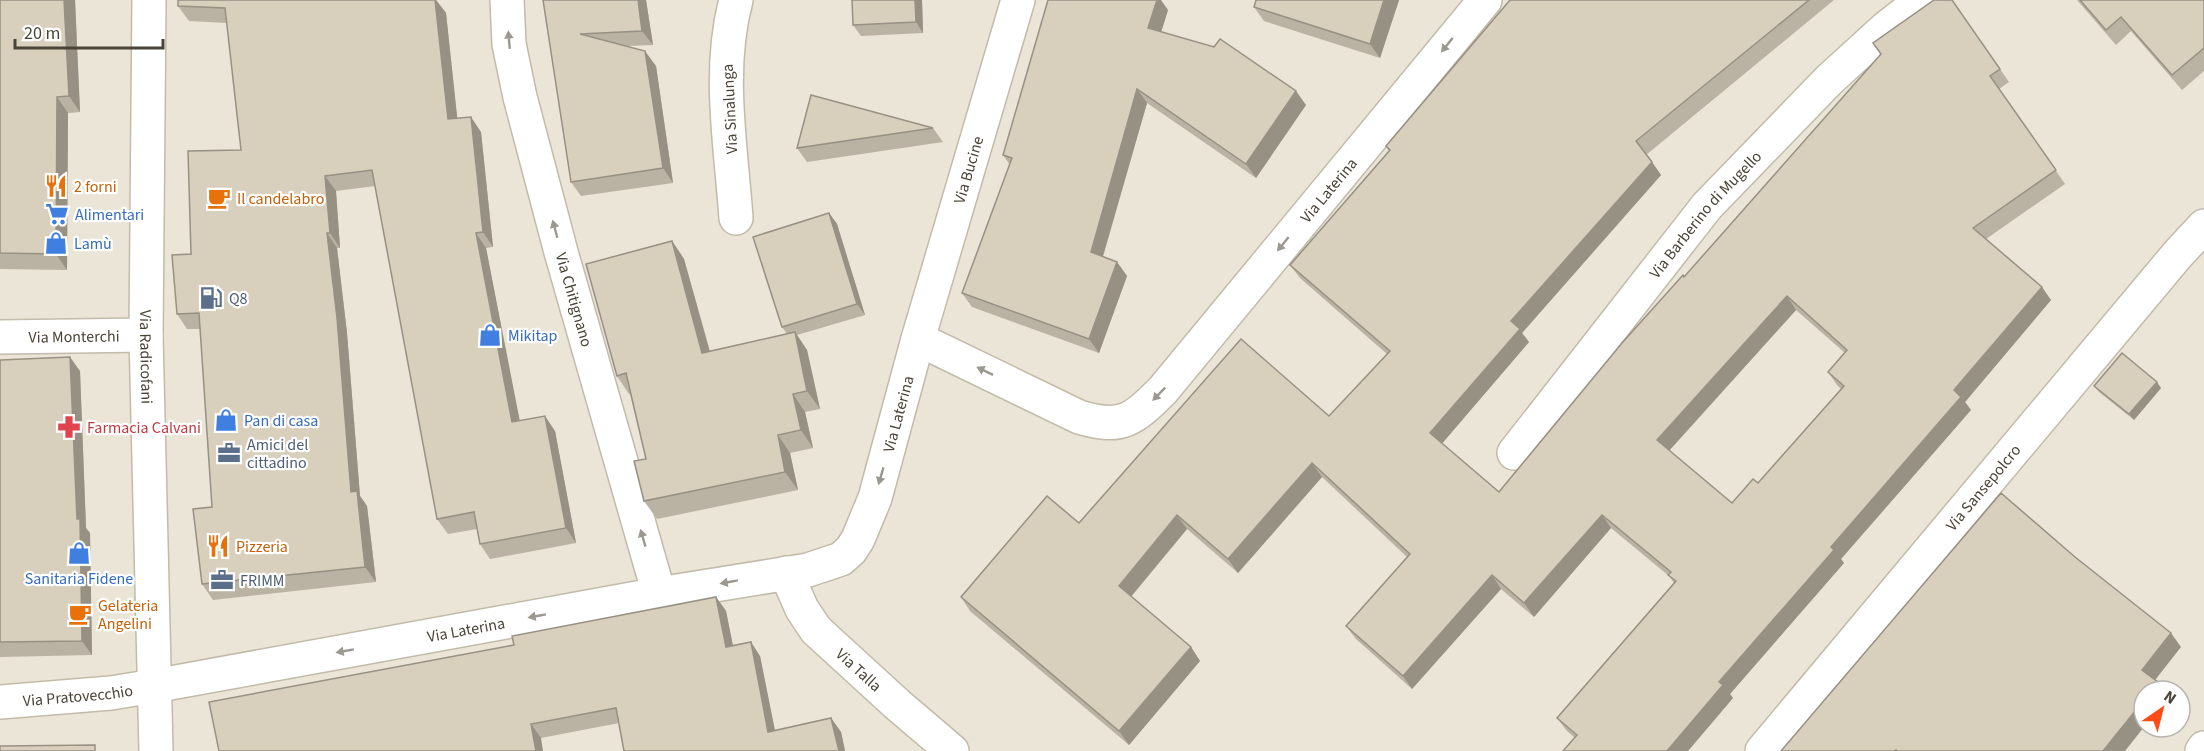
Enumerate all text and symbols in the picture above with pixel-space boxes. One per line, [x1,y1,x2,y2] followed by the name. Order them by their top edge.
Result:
[15,12,164,50] scale bar
[24,21,60,46] text: 20 m
[504,30,514,49] one-way arrow
[1441,37,1454,52] one-way arrow
[717,63,743,155] street label: Via Sinalunga
[948,134,989,206] street label: Via Bucine
[1644,146,1767,283] street label: Via Barberino di Mugello
[1295,153,1362,228] street label: Via Laterina
[43,173,69,199] restaurant icon: 2 forni
[74,176,117,198] place label: 2 forni
[206,185,232,211] cafe icon: Il candelabro
[237,188,324,210] place label: Il candelabro
[44,201,70,227] supermarket icon: Alimentari
[75,204,144,226] place label: Alimentari
[550,220,559,238] one-way arrow
[43,230,69,256] shop icon: Lamù
[74,233,112,255] place label: Lamù
[1277,236,1290,252] one-way arrow
[550,250,598,350] street label: Via Chitignano
[198,285,224,311] fuel station icon: Q8
[229,288,248,310] place label: Q8
[134,310,158,404] street label: Via Radicofani
[477,322,503,348] shop icon: Mikitap
[28,325,120,349] street label: Via Monterchi
[508,325,558,347] place label: Mikitap
[977,367,994,376] one-way arrow
[878,373,920,455] street label: Via Laterina
[1152,387,1166,402] one-way arrow
[213,407,239,433] shop icon: Pan di casa
[244,410,318,432] place label: Pan di casa
[56,414,82,440] pharmacy icon: Farmacia Calvani
[87,417,201,439] place label: Farmacia Calvani
[247,434,308,474] place label: Amici del cittadino
[216,440,242,466] office icon: Amici del cittadino
[1941,440,2026,536] street label: Via Sansepolcro
[876,468,885,486] one-way arrow
[638,529,647,547] one-way arrow
[205,533,231,559] restaurant icon: Pizzeria
[236,536,288,558] place label: Pizzeria
[66,540,92,566] shop icon: Sanitaria Fidene
[209,567,235,593] office icon: FRIMM
[25,568,133,590] place label: Sanitaria Fidene
[240,570,284,592] place label: FRIMM
[719,578,738,587] one-way arrow
[98,595,158,635] place label: Gelateria Angelini
[67,601,93,627] cafe icon: Gelateria Angelini
[425,612,507,648] street label: Via Laterina
[527,612,546,621] one-way arrow
[831,643,886,697] street label: Via Talla
[335,647,354,656] one-way arrow
[2132,679,2192,739] north arrow
[22,680,134,712] street label: Via Pratovecchio
[2159,685,2181,710] text: N

